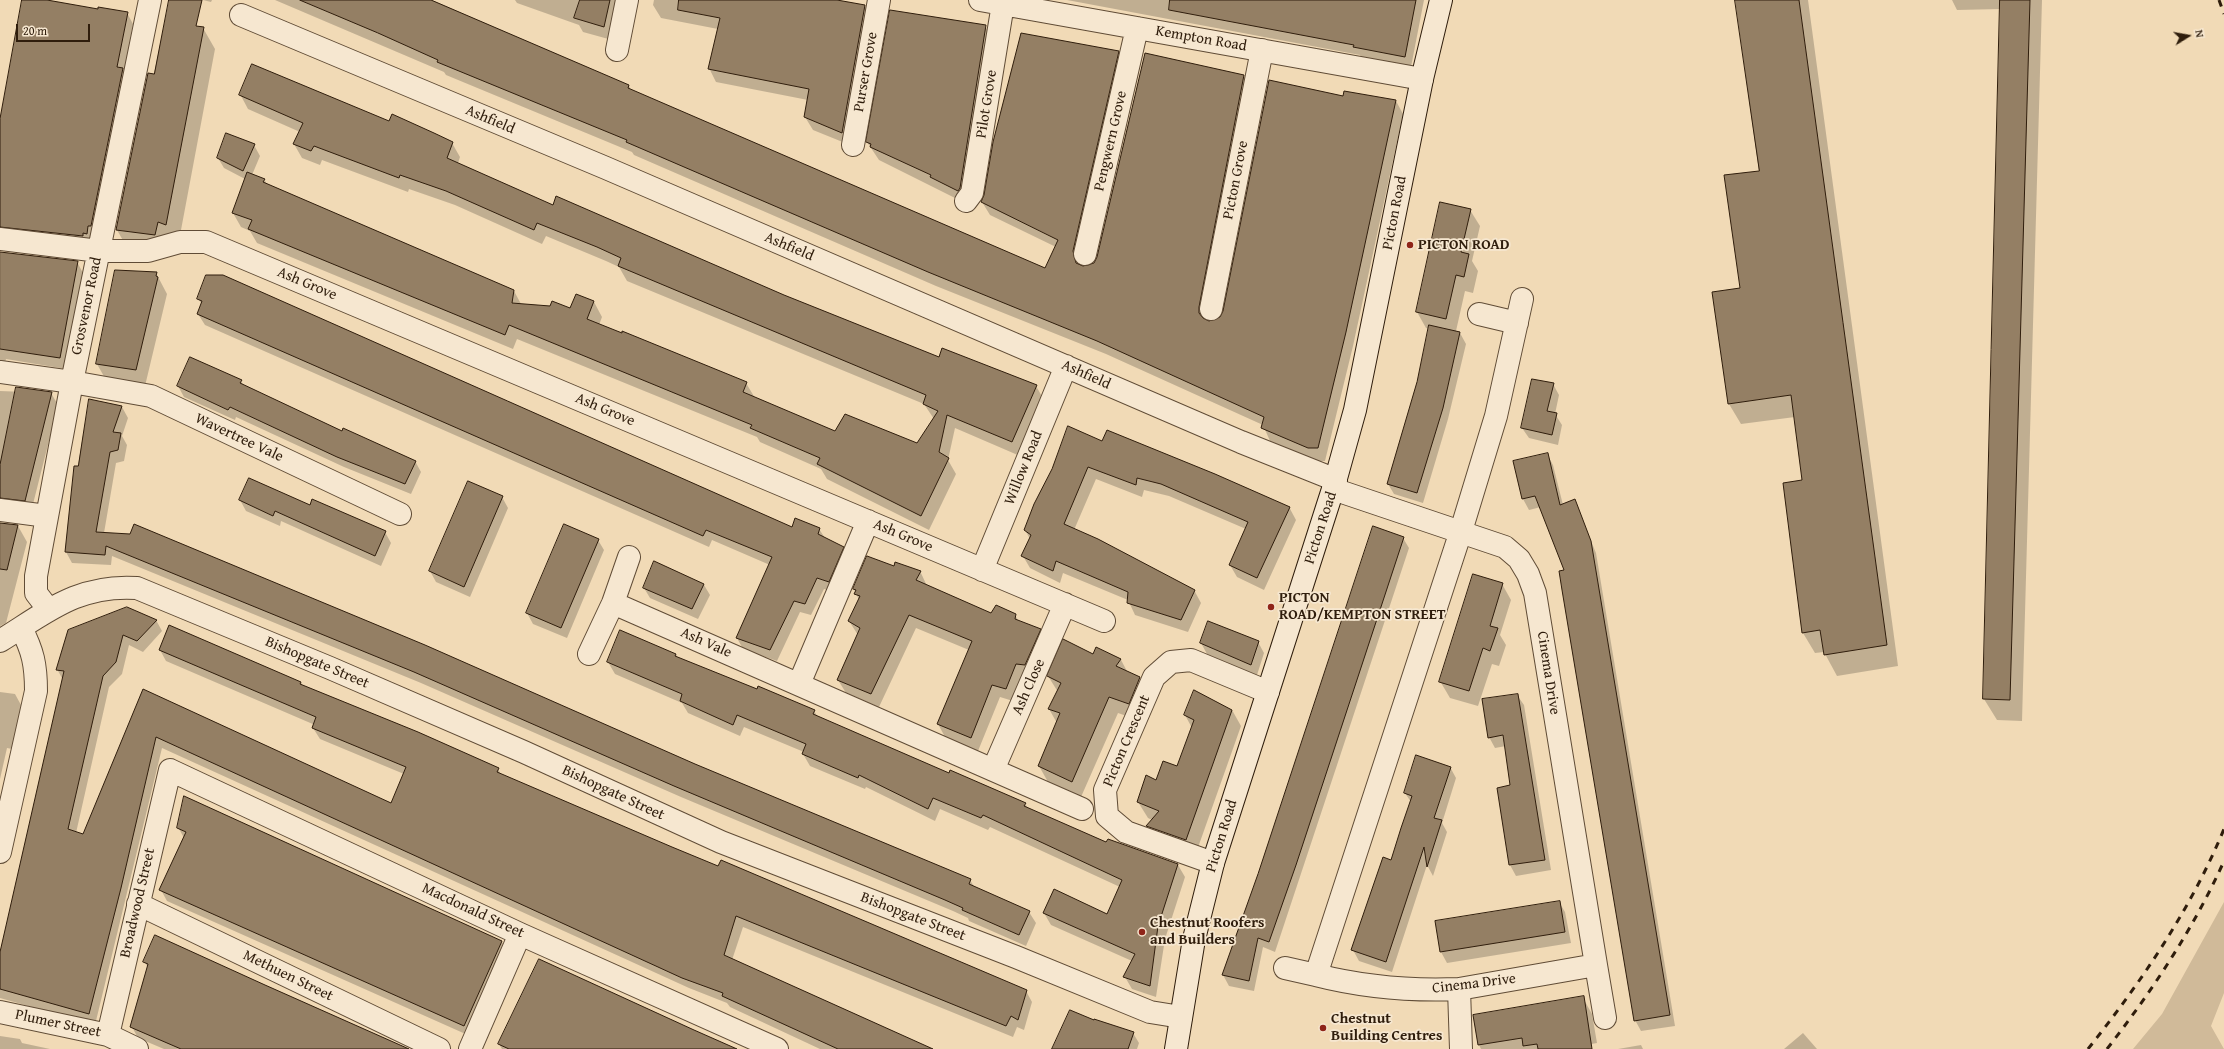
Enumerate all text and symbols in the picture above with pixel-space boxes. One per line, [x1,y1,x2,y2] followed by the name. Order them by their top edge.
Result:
[18,16,92,42] scale bar
[2168,16,2208,56] north arrow
[23,22,47,39] text: 20 m
[1154,22,1248,56] street label: Kempton Road
[2191,29,2208,39] text: N
[850,30,882,114] street label: Purser Grove
[973,68,1001,140] street label: Pilot Grove
[1091,89,1131,193] street label: Pengwern Grove
[463,102,517,138] street label: Ashfield
[1220,139,1252,221] street label: Picton Grove
[1379,174,1411,252] street label: Picton Road
[762,229,816,265] street label: Ashfield
[1418,236,1510,254] place label: PICTON ROAD
[1405,240,1415,250] marker: PICTON ROAD
[68,255,106,357] street label: Grosvenor Road
[274,263,340,305] street label: Ash Grove
[1059,356,1113,394] street label: Ashfield
[572,389,638,431] street label: Ash Grove
[192,410,286,466] street label: Wavertree Vale
[1001,428,1047,508] street label: Willow Road
[1301,490,1341,566] street label: Picton Road
[870,515,936,557] street label: Ash Grove
[1279,589,1446,624] place label: PICTON ROAD/KEMPTON STREET
[1266,602,1276,612] marker: PICTON ROAD/KEMPTON STREET
[678,624,734,662] street label: Ash Vale
[1533,630,1563,716] street label: Cinema Drive
[262,633,372,693] street label: Bishopgate Street
[1009,656,1049,718] street label: Ash Close
[1100,692,1154,790] street label: Picton Crescent
[559,761,667,825] street label: Bishopgate Street
[1202,798,1242,874] street label: Picton Road
[117,846,159,960] street label: Broadwood Street
[419,879,527,943] street label: Macdonald Street
[858,889,968,945] street label: Bishopgate Street
[1150,914,1264,949] place label: Chestnut Roofers and Builders
[1137,927,1147,937] marker: Chestnut Roofers and Builders
[240,946,336,1006] street label: Methuen Street
[1431,970,1517,998] street label: Cinema Drive
[14,1006,102,1042] street label: Plumer Street
[1331,1010,1442,1045] place label: Chestnut Building Centres
[1318,1023,1328,1033] marker: Chestnut Building Centres

